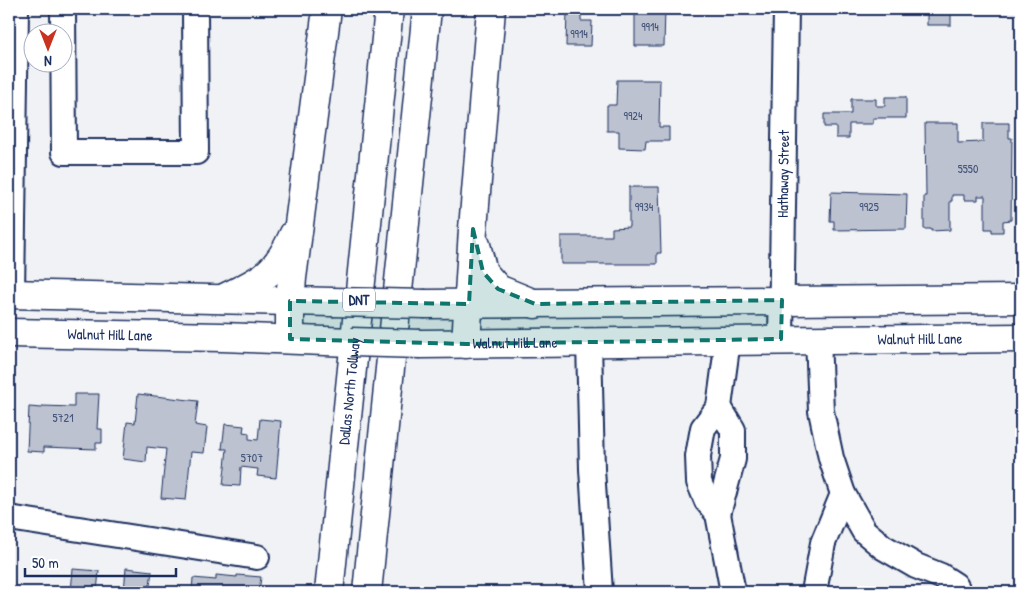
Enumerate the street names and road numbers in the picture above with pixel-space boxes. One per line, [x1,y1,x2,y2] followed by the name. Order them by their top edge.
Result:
[772,129,794,218] street label: Hathaway Street
[343,288,375,312] road number: DNT
[67,323,153,346] street label: Walnut Hill Lane
[877,328,963,349] street label: Walnut Hill Lane
[472,332,558,353] street label: Walnut Hill Lane
[333,336,365,446] street label: Dallas North Tollway

